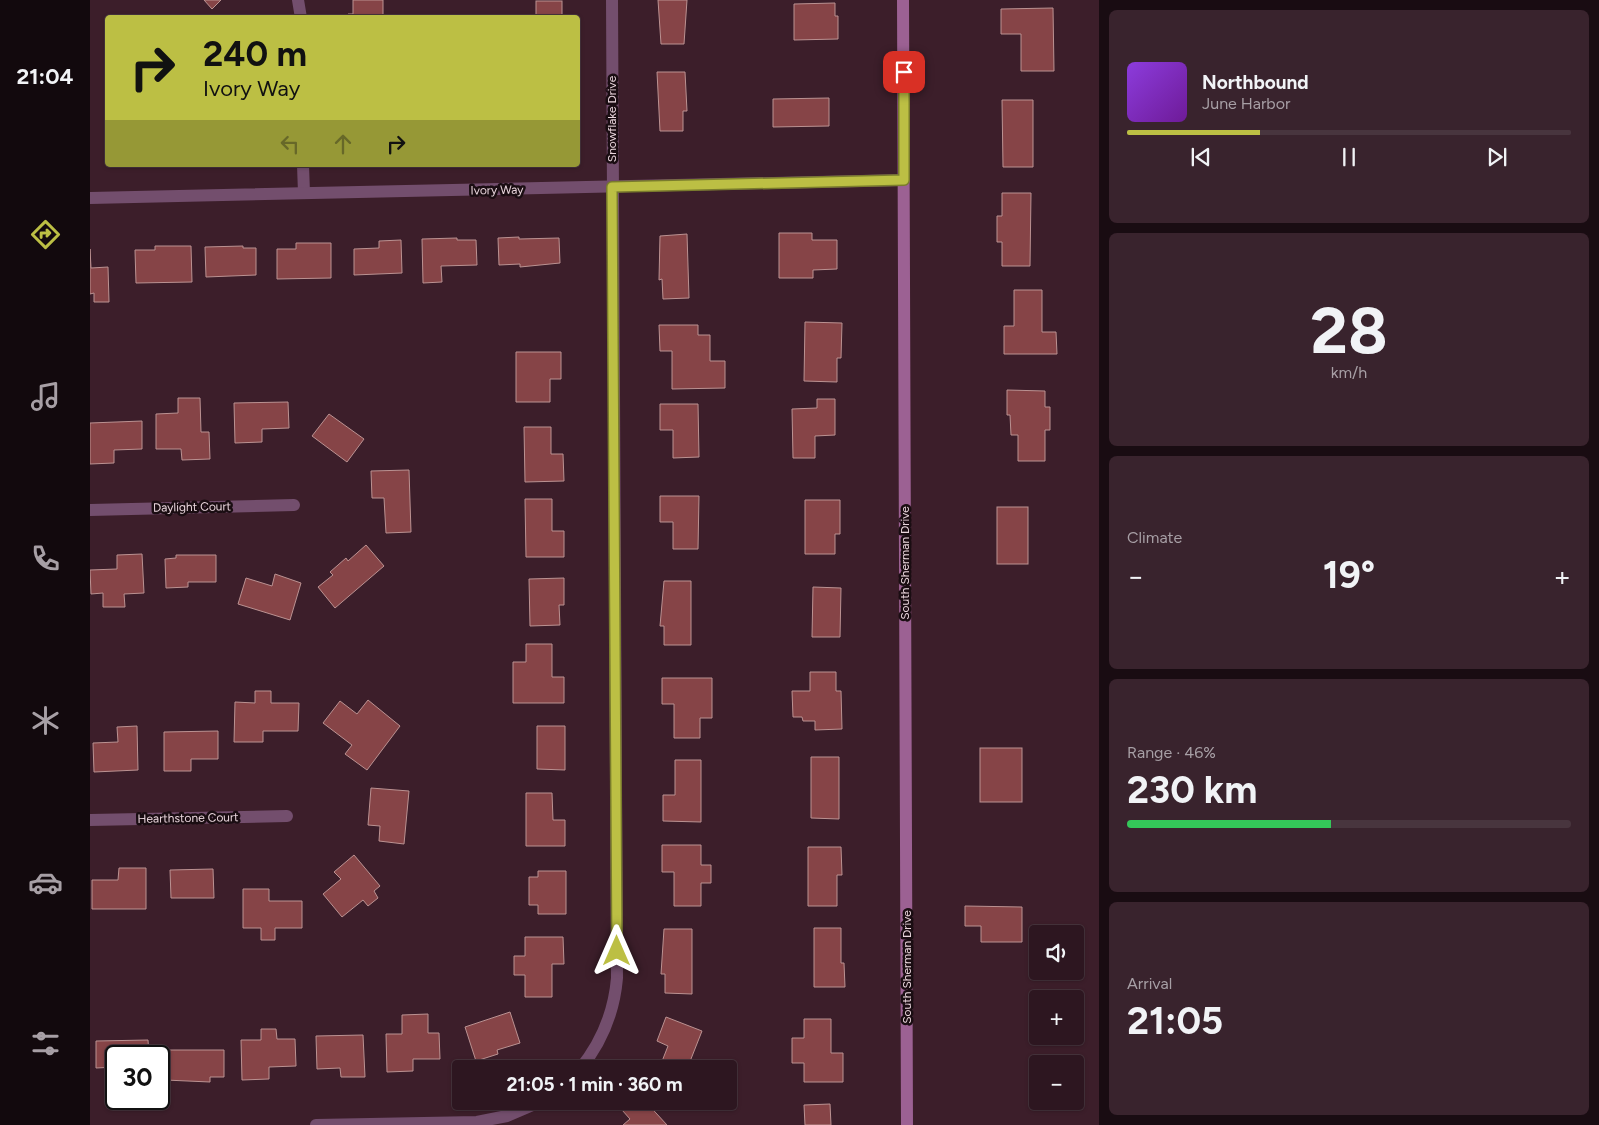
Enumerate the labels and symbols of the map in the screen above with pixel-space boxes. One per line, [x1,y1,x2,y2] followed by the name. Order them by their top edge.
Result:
[883,51,925,93] pin
[605,75,619,162] street label: Snowflake Drive
[470,183,524,197] street label: Ivory Way
[153,499,232,515] street label: Daylight Court
[898,506,912,620] street label: South Sherman Drive
[137,810,239,826] street label: Hearthstone Court
[900,910,914,1024] street label: South Sherman Drive
[590,924,642,976] position arrow
[105,1045,170,1110] speed limit sign: 30

